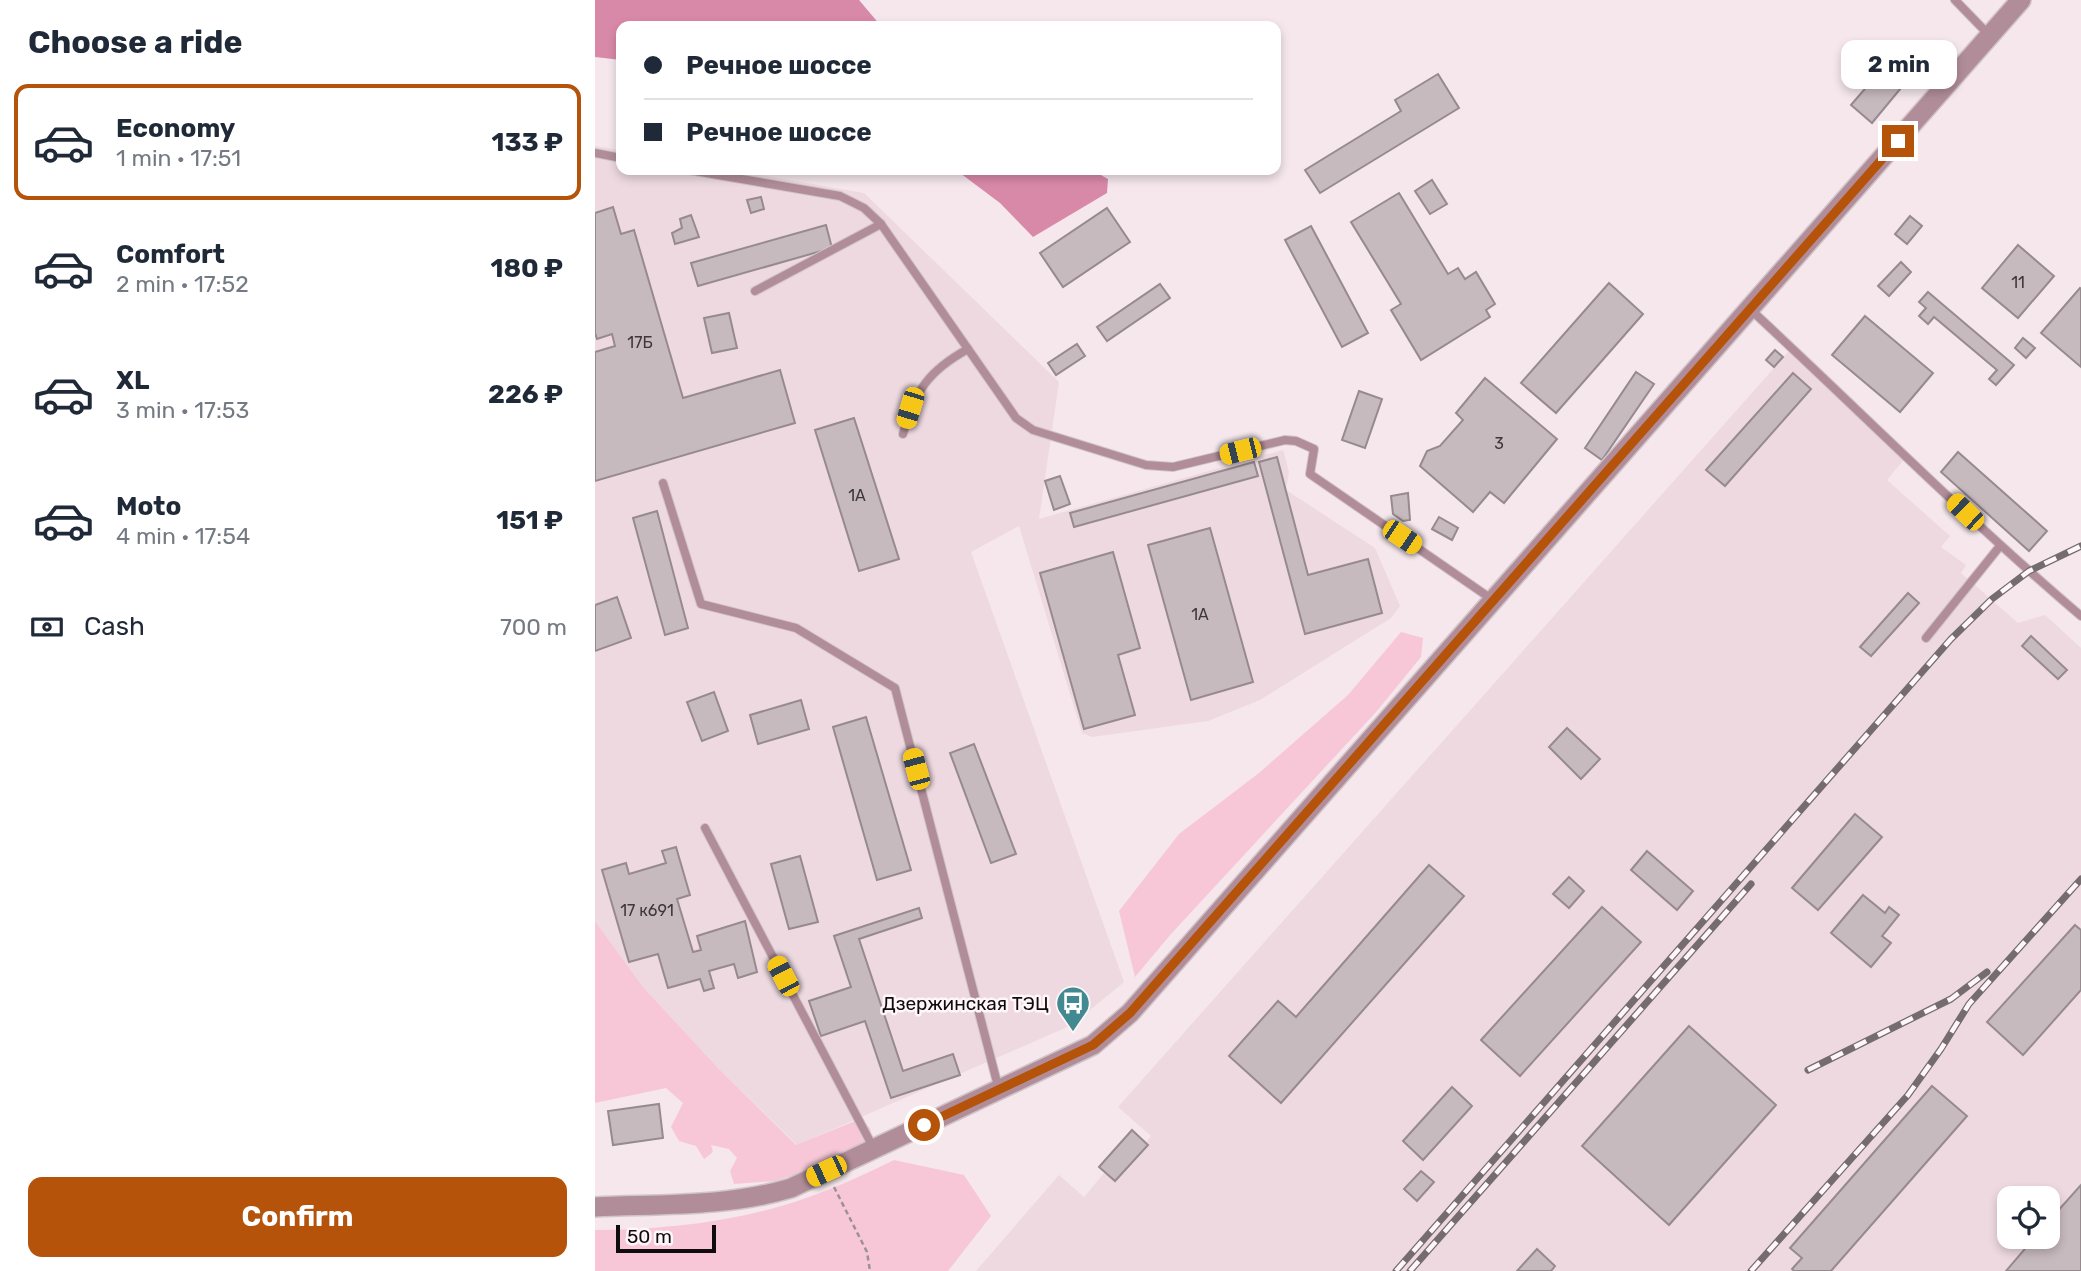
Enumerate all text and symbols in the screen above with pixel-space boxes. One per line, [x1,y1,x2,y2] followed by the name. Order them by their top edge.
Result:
[28,23,242,61] text: Choose a ride
[1840,40,1956,88] callout: 2 min
[686,50,872,81] text: Речное шоссе
[1868,50,1930,78] text: 2 min
[32,111,95,174] icon: car
[116,113,235,144] text: Economy
[686,117,872,148] text: Речное шоссе
[1882,125,1914,157] route end
[492,127,563,158] text: 133 ₽
[116,144,241,172] text: 1 min · 17:51
[32,237,95,300] icon: car
[116,239,225,270] text: Comfort
[491,253,563,284] text: 180 ₽
[116,270,249,298] text: 2 min · 17:52
[2011,273,2025,292] house number: 11
[627,333,653,352] house number: 17Б
[32,363,95,426] icon: car
[116,365,149,396] text: XL
[488,379,563,410] text: 226 ₽
[894,385,927,431] car
[116,396,249,424] text: 3 min · 17:53
[1494,434,1504,453] house number: 3
[1218,436,1263,466] car
[848,486,866,505] house number: 1А
[32,489,95,552] icon: car
[1943,490,1988,534] car
[116,491,181,522] text: Moto
[496,505,563,536] text: 151 ₽
[1379,517,1426,557] car
[116,522,250,550] text: 4 min · 17:54
[1191,605,1209,624] house number: 1А
[28,608,66,646] icon: cash
[84,611,145,642] text: Cash
[500,613,567,641] text: 700 m
[901,746,932,792] car
[620,901,674,920] house number: 17 к691
[764,953,803,999] car
[1054,984,1092,1033] bus stop icon: Дзержинская ТЭЦ
[882,992,1049,1015] place label: Дзержинская ТЭЦ
[908,1109,940,1141] route start
[803,1153,850,1189] car
[28,1177,567,1257] button: Confirm
[1997,1186,2060,1249] map controls
[1997,1186,2060,1249] button: locate
[616,1222,716,1254] scale bar
[627,1225,672,1248] text: 50 m

